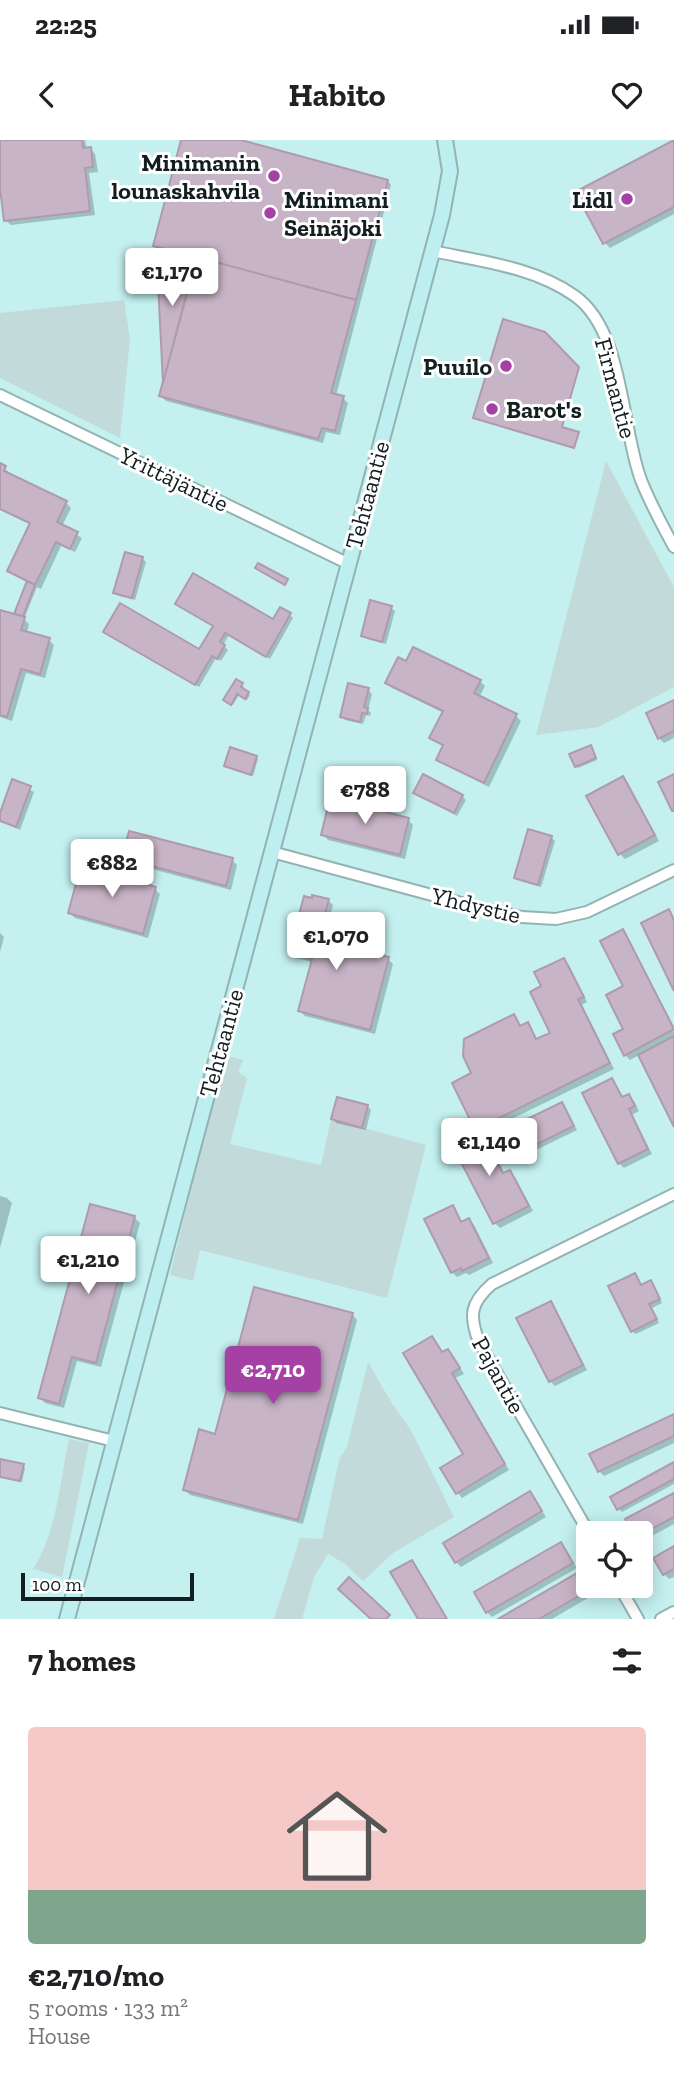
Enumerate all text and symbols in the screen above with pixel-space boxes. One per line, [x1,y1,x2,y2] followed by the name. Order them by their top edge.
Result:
[35,9,97,41] text: 22:25
[28,76,66,114] icon: back
[289,76,385,114] text: Habito
[608,76,646,114] icon: heart
[112,148,260,205] place label: Minimanin lounaskahvila
[266,168,282,184] marker: Minimanin lounaskahvila
[284,185,389,242] place label: Minimani Seinäjoki
[572,185,613,214] place label: Lidl
[619,191,635,207] marker: Lidl
[262,205,278,221] marker: Minimani Seinäjoki
[115,248,229,308] pin: €1,170
[141,257,203,285] text: €1,170
[589,334,643,442] street label: Firmantie
[423,352,492,381] place label: Puuilo
[498,358,514,374] marker: Puuilo
[506,395,582,424] place label: Barot's
[484,401,500,417] marker: Barot's
[339,438,395,552] street label: Tehtaantie
[114,440,233,518] street label: Yrittäjäntie
[324,766,406,826] pin: €788
[340,775,390,803] text: €788
[71,840,153,899] pin: €882
[87,848,137,876] text: €882
[428,880,523,929] street label: Yhdystie
[279,912,393,972] pin: €1,070
[303,921,369,949] text: €1,070
[193,986,249,1100] street label: Tehtaantie
[432,1118,546,1178] pin: €1,140
[457,1127,521,1155] text: €1,140
[31,1236,145,1296] pin: €1,210
[57,1245,119,1273] text: €1,210
[466,1331,532,1419] street label: Pajantie
[216,1346,330,1406] pin: €2,710
[241,1355,305,1383] text: €2,710
[576,1521,653,1598] map controls
[576,1521,653,1598] button: locate
[21,1570,194,1602] scale bar
[32,1573,82,1596] text: 100 m
[608,1642,646,1680] icon: filters
[28,1643,136,1679] text: 7 homes
[274,1773,400,1899] icon: home
[28,1958,164,1994] text: €2,710/mo
[28,1994,188,2022] text: 5 rooms · 133 m²
[28,2022,90,2050] text: House

